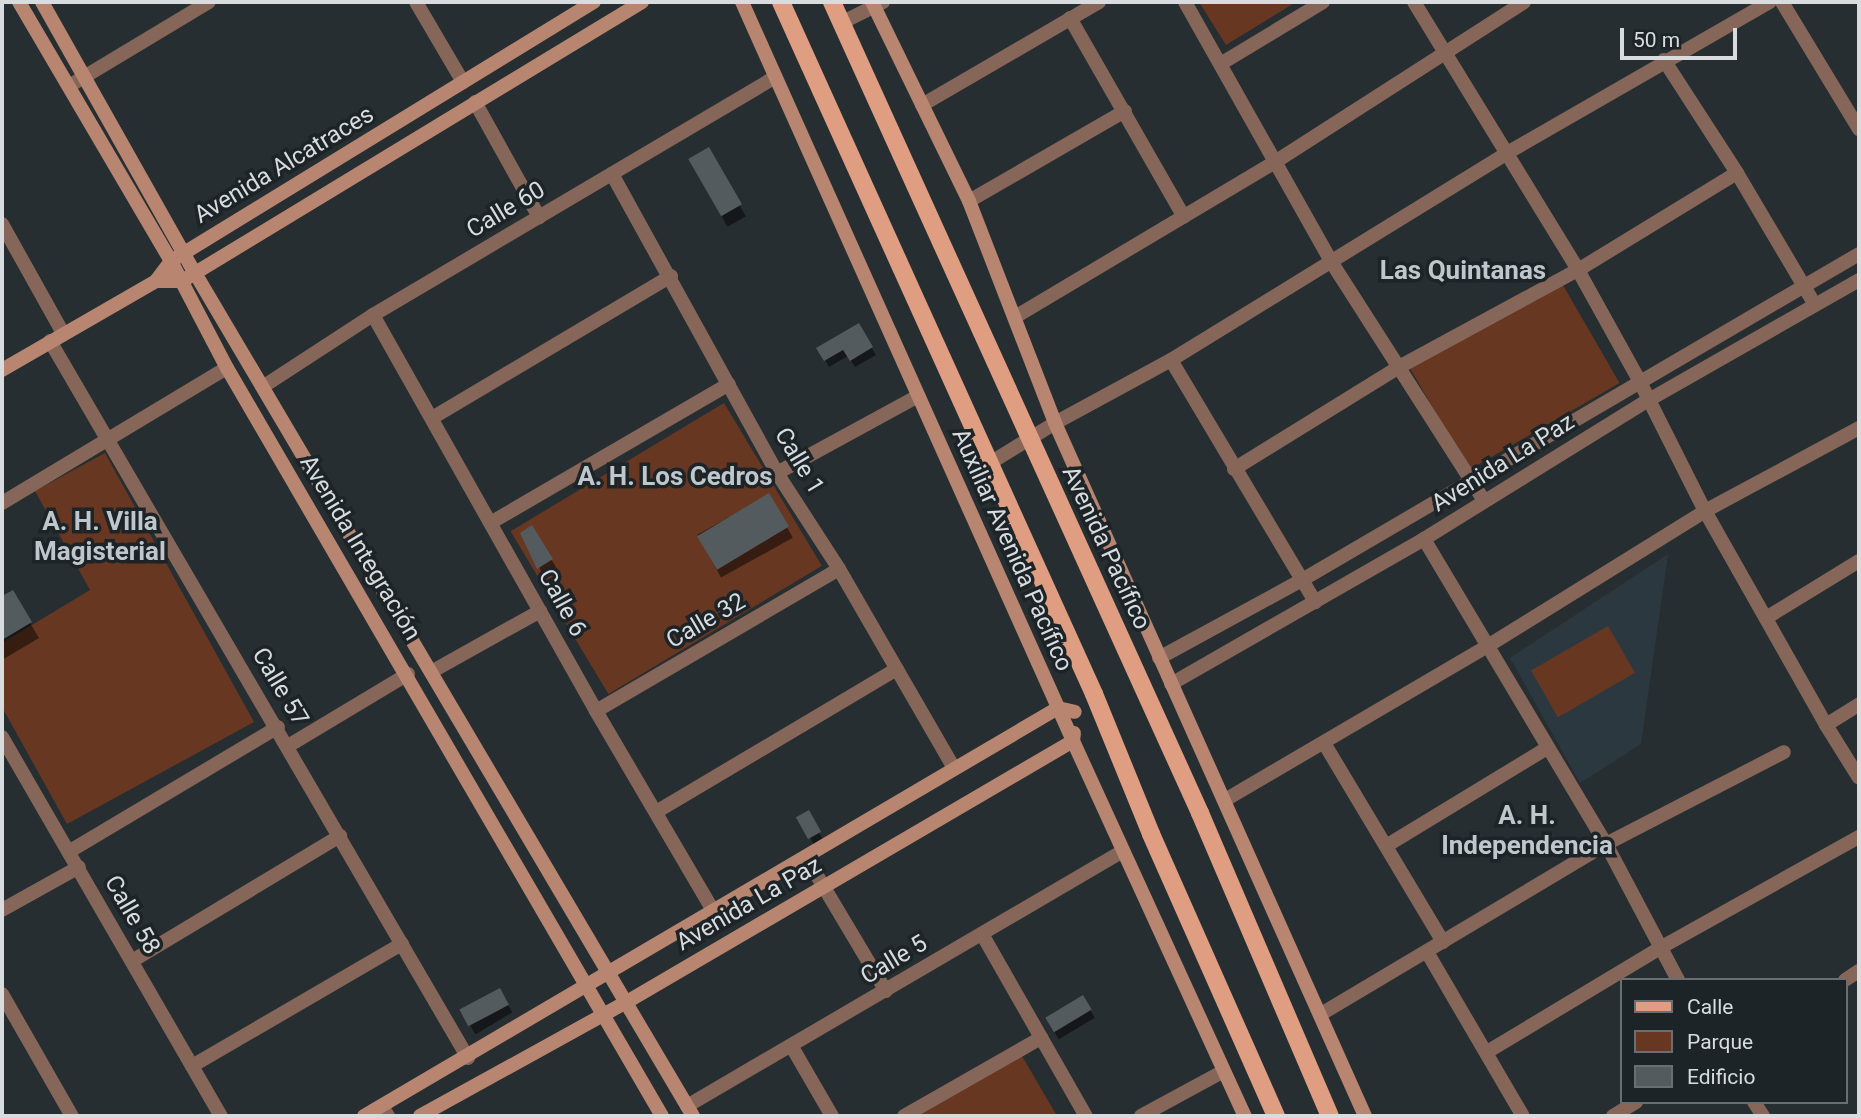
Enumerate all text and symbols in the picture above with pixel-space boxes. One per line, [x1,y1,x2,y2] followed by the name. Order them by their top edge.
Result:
[1623,14,1740,58] scale bar
[1633,28,1680,52] text: 50 m
[189,100,379,230] street label: Avenida Alcatraces
[462,176,550,244] street label: Calle 60
[1380,255,1546,287] district label: Las Quintanas
[1426,408,1580,518] street label: Avenida La Paz
[768,423,830,499] street label: Calle 1
[945,424,1079,676] street label: Auxiliar Avenida Pacífico
[293,450,427,646] street label: Avenida Integración
[577,461,773,493] district label: A. H. Los Cedros
[1056,462,1156,634] street label: Avenida Pacífico
[34,506,166,568] district label: A. H. Villa Magisterial
[532,564,592,642] street label: Calle 6
[662,587,750,655] street label: Calle 32
[246,643,314,731] street label: Calle 57
[1441,800,1613,862] district label: A. H. Independencia
[671,851,827,957] street label: Avenida La Paz
[98,871,166,959] street label: Calle 58
[856,929,932,991] street label: Calle 5
[1619,978,1847,1104] legend
[1687,995,1733,1019] text: Calle
[1687,1030,1753,1054] text: Parque
[1687,1065,1755,1089] text: Edificio

